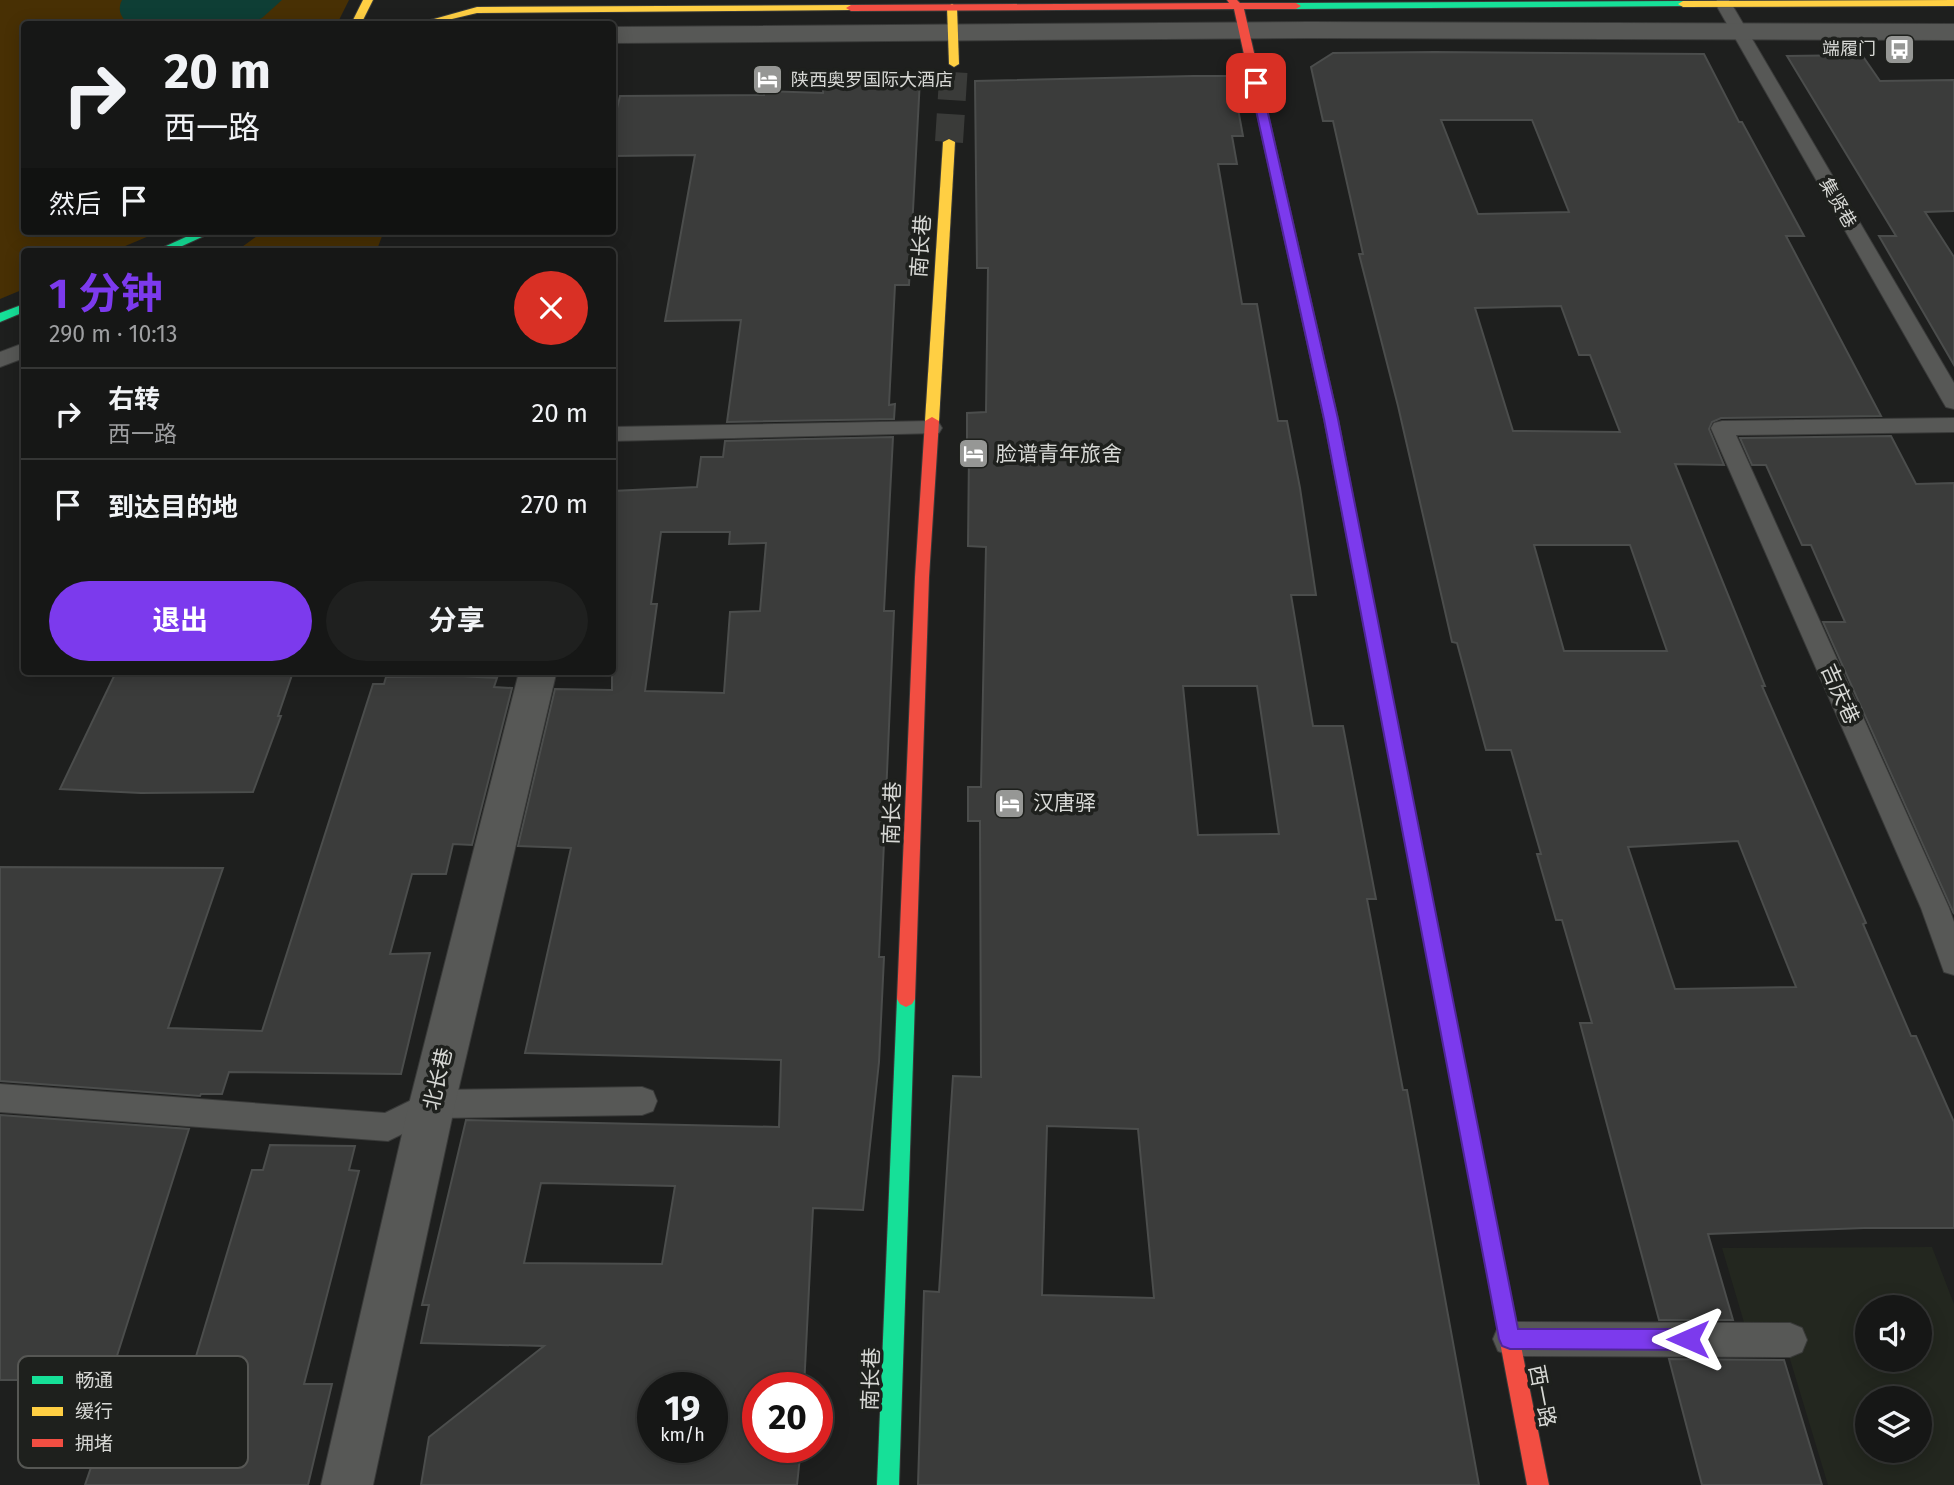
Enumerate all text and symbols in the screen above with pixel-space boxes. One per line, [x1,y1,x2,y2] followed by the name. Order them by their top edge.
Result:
[1882,32,1916,66] bus stop icon: 端履门
[1822,38,1876,60] place label: 端履门
[164,42,271,101] text: 20 m
[49,49,140,140] icon: right
[1226,53,1286,113] pin
[751,63,785,97] hotel icon: 陕西奥罗国际大酒店
[1237,64,1275,102] icon: arrive
[791,69,953,91] place label: 陕西奥罗国际大酒店
[164,109,260,147] text: 西一路
[1815,174,1861,232] street label: 集贤巷
[115,182,153,220] icon: arrive
[49,189,101,220] text: 然后
[906,214,936,278] street label: 南长巷
[49,269,162,319] text: 1 分钟
[514,271,588,345] button: close
[49,320,177,348] text: 290 m · 10:13
[108,384,160,415] text: 右转
[49,395,87,433] icon: right
[531,398,588,429] text: 20 m
[108,420,177,448] text: 西一路
[956,437,990,471] hotel icon: 脸谱青年旅舍
[996,441,1122,467] place label: 脸谱青年旅舍
[49,486,87,524] icon: arrive
[520,489,588,520] text: 270 m
[108,492,238,523] text: 到达目的地
[49,581,312,661] button: 退出
[326,581,588,661] button: 分享
[1815,660,1865,728] street label: 吉庆巷
[878,781,906,845] street label: 南长巷
[993,786,1027,820] hotel icon: 汉唐驿
[1033,790,1096,816] place label: 汉唐驿
[418,1045,458,1113] street label: 北长巷
[1855,1295,1932,1463] map controls
[1855,1295,1932,1372] button: sound
[1651,1302,1725,1376] position arrow
[857,1347,885,1411] street label: 南长巷
[18,1356,248,1468] legend
[1523,1363,1561,1429] street label: 西一路
[75,1369,113,1392] text: 畅通
[742,1372,833,1463] speed limit sign: 20
[1855,1386,1932,1463] button: layers
[665,1387,700,1429] text: 19
[75,1400,113,1423] text: 缓行
[660,1424,705,1446] text: km/h
[75,1432,113,1455] text: 拥堵

